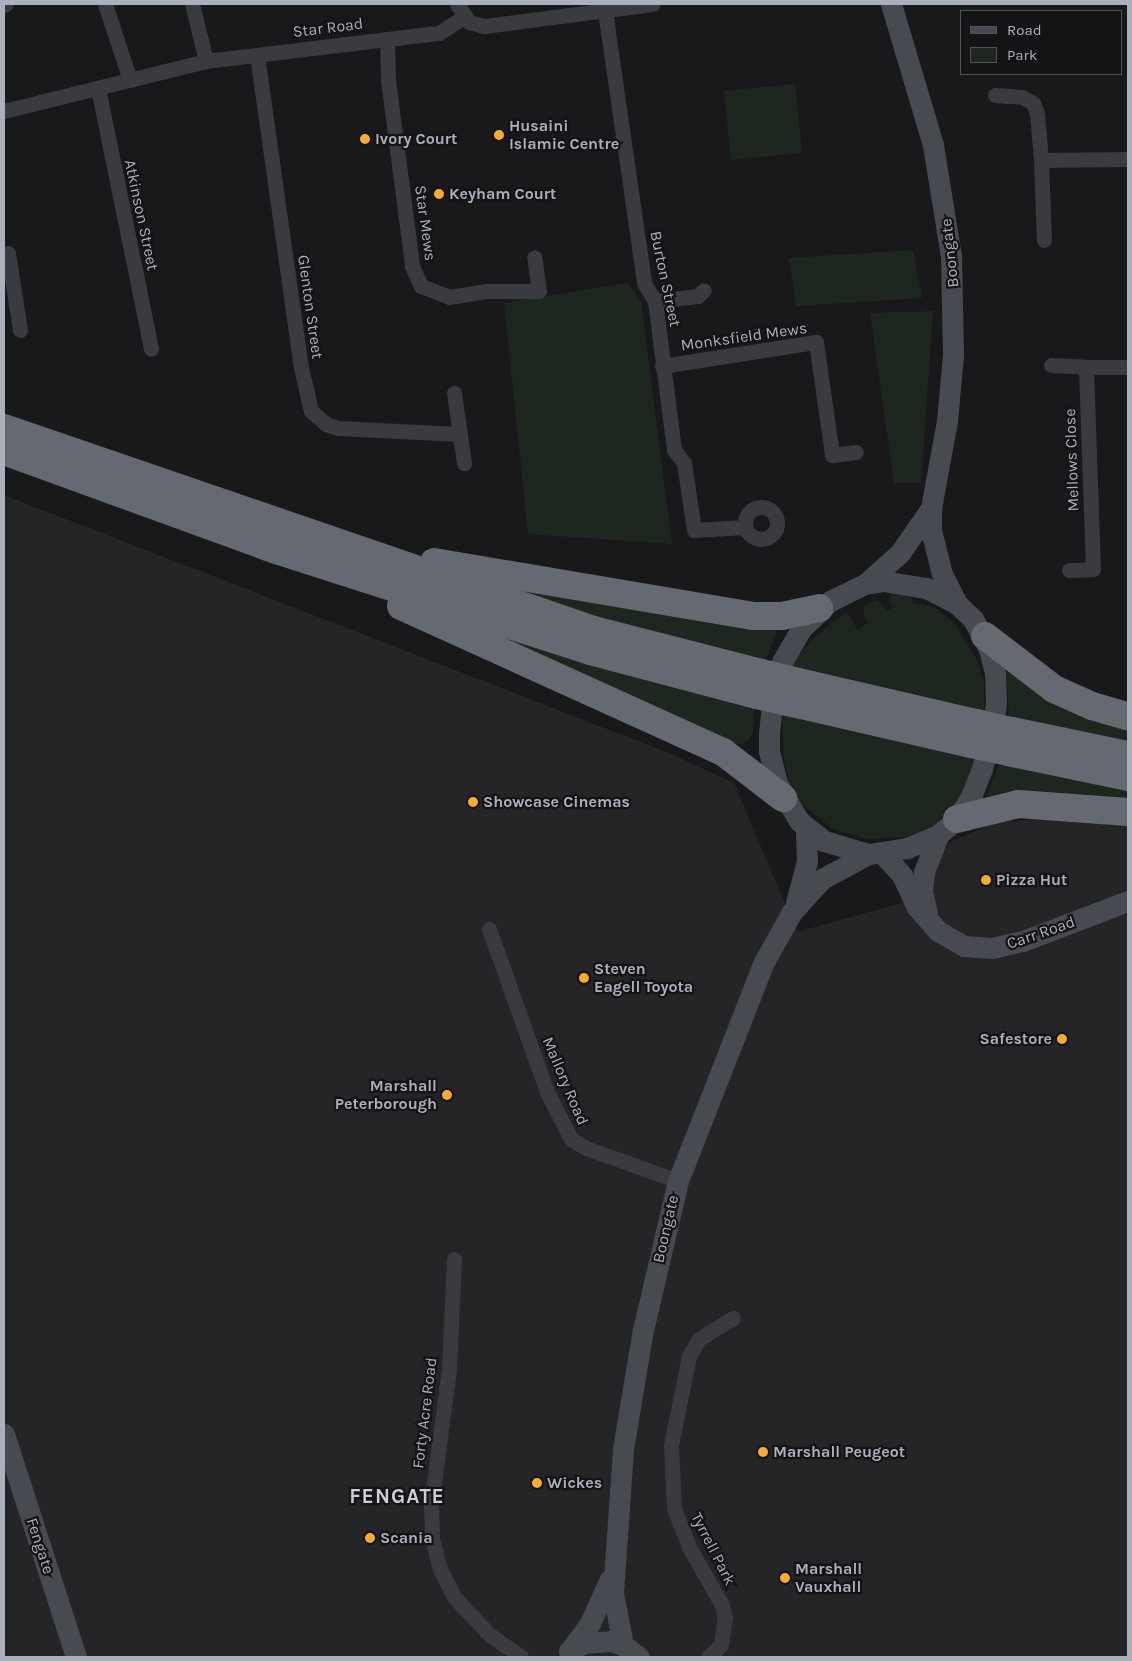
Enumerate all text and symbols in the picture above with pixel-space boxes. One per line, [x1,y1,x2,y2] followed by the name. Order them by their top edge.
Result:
[960,10,1122,75] legend
[292,14,364,42] street label: Star Road
[1007,21,1042,39] text: Road
[1007,46,1037,64] text: Park
[509,116,619,154] place label: Husaini Islamic Centre
[375,129,457,149] place label: Ivory Court
[493,129,505,141] marker: Husaini Islamic Centre
[359,133,371,145] marker: Ivory Court
[120,158,162,272] street label: Atkinson Street
[410,184,440,262] street label: Star Mews
[449,184,556,204] place label: Keyham Court
[433,188,445,200] marker: Keyham Court
[937,218,963,288] street label: Boongate
[645,229,685,329] street label: Burton Street
[293,254,327,360] street label: Glenton Street
[680,319,808,355] street label: Monksfield Mews
[1061,408,1083,512] street label: Mellows Close
[483,792,630,812] place label: Showcase Cinemas
[467,796,479,808] marker: Showcase Cinemas
[996,870,1067,890] place label: Pizza Hut
[980,874,992,886] marker: Pizza Hut
[1004,912,1078,954] street label: Carr Road
[594,959,693,997] place label: Steven Eagell Toyota
[578,972,590,984] marker: Steven Eagell Toyota
[980,1029,1052,1049] place label: Safestore
[1056,1033,1068,1045] marker: Safestore
[538,1034,592,1128] street label: Mallory Road
[335,1076,437,1114] place label: Marshall Peterborough
[441,1089,453,1101] marker: Marshall Peterborough
[649,1193,683,1265] street label: Boongate
[409,1356,441,1470] street label: Forty Acre Road
[773,1442,905,1462] place label: Marshall Peugeot
[757,1446,769,1458] marker: Marshall Peugeot
[547,1473,602,1493] place label: Wickes
[531,1477,543,1489] marker: Wickes
[348,1483,446,1509] district label: FENGATE
[686,1509,740,1589] street label: Tyrrell Park
[22,1516,58,1576] street label: Fengate
[380,1528,433,1548] place label: Scania
[364,1532,376,1544] marker: Scania
[795,1559,862,1597] place label: Marshall Vauxhall
[779,1572,791,1584] marker: Marshall Vauxhall

